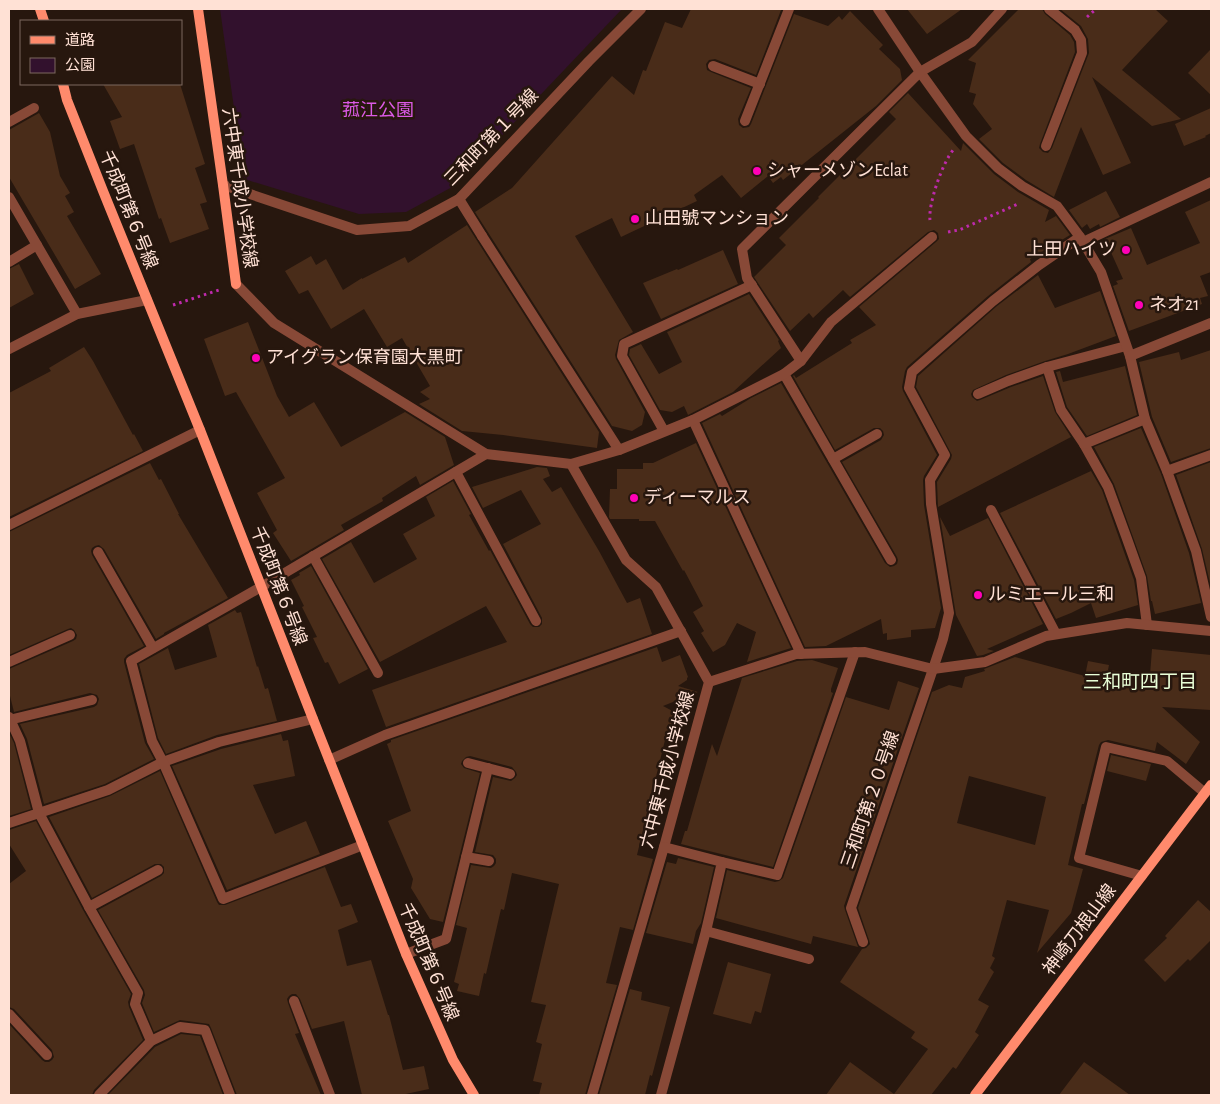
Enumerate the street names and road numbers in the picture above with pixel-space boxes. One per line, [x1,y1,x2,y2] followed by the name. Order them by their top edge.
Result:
[440,85,542,190] street label: 三和町第１号線
[219,106,261,269] street label: 六中東千成小学校線
[96,147,162,272] street label: 千成町第６号線
[247,523,311,648] street label: 千成町第６号線
[636,689,698,851] street label: 六中東千成小学校線
[837,728,903,871] street label: 三和町第２０号線
[1039,880,1120,979] street label: 神崎刀根山線
[395,900,463,1024] street label: 千成町第６号線

